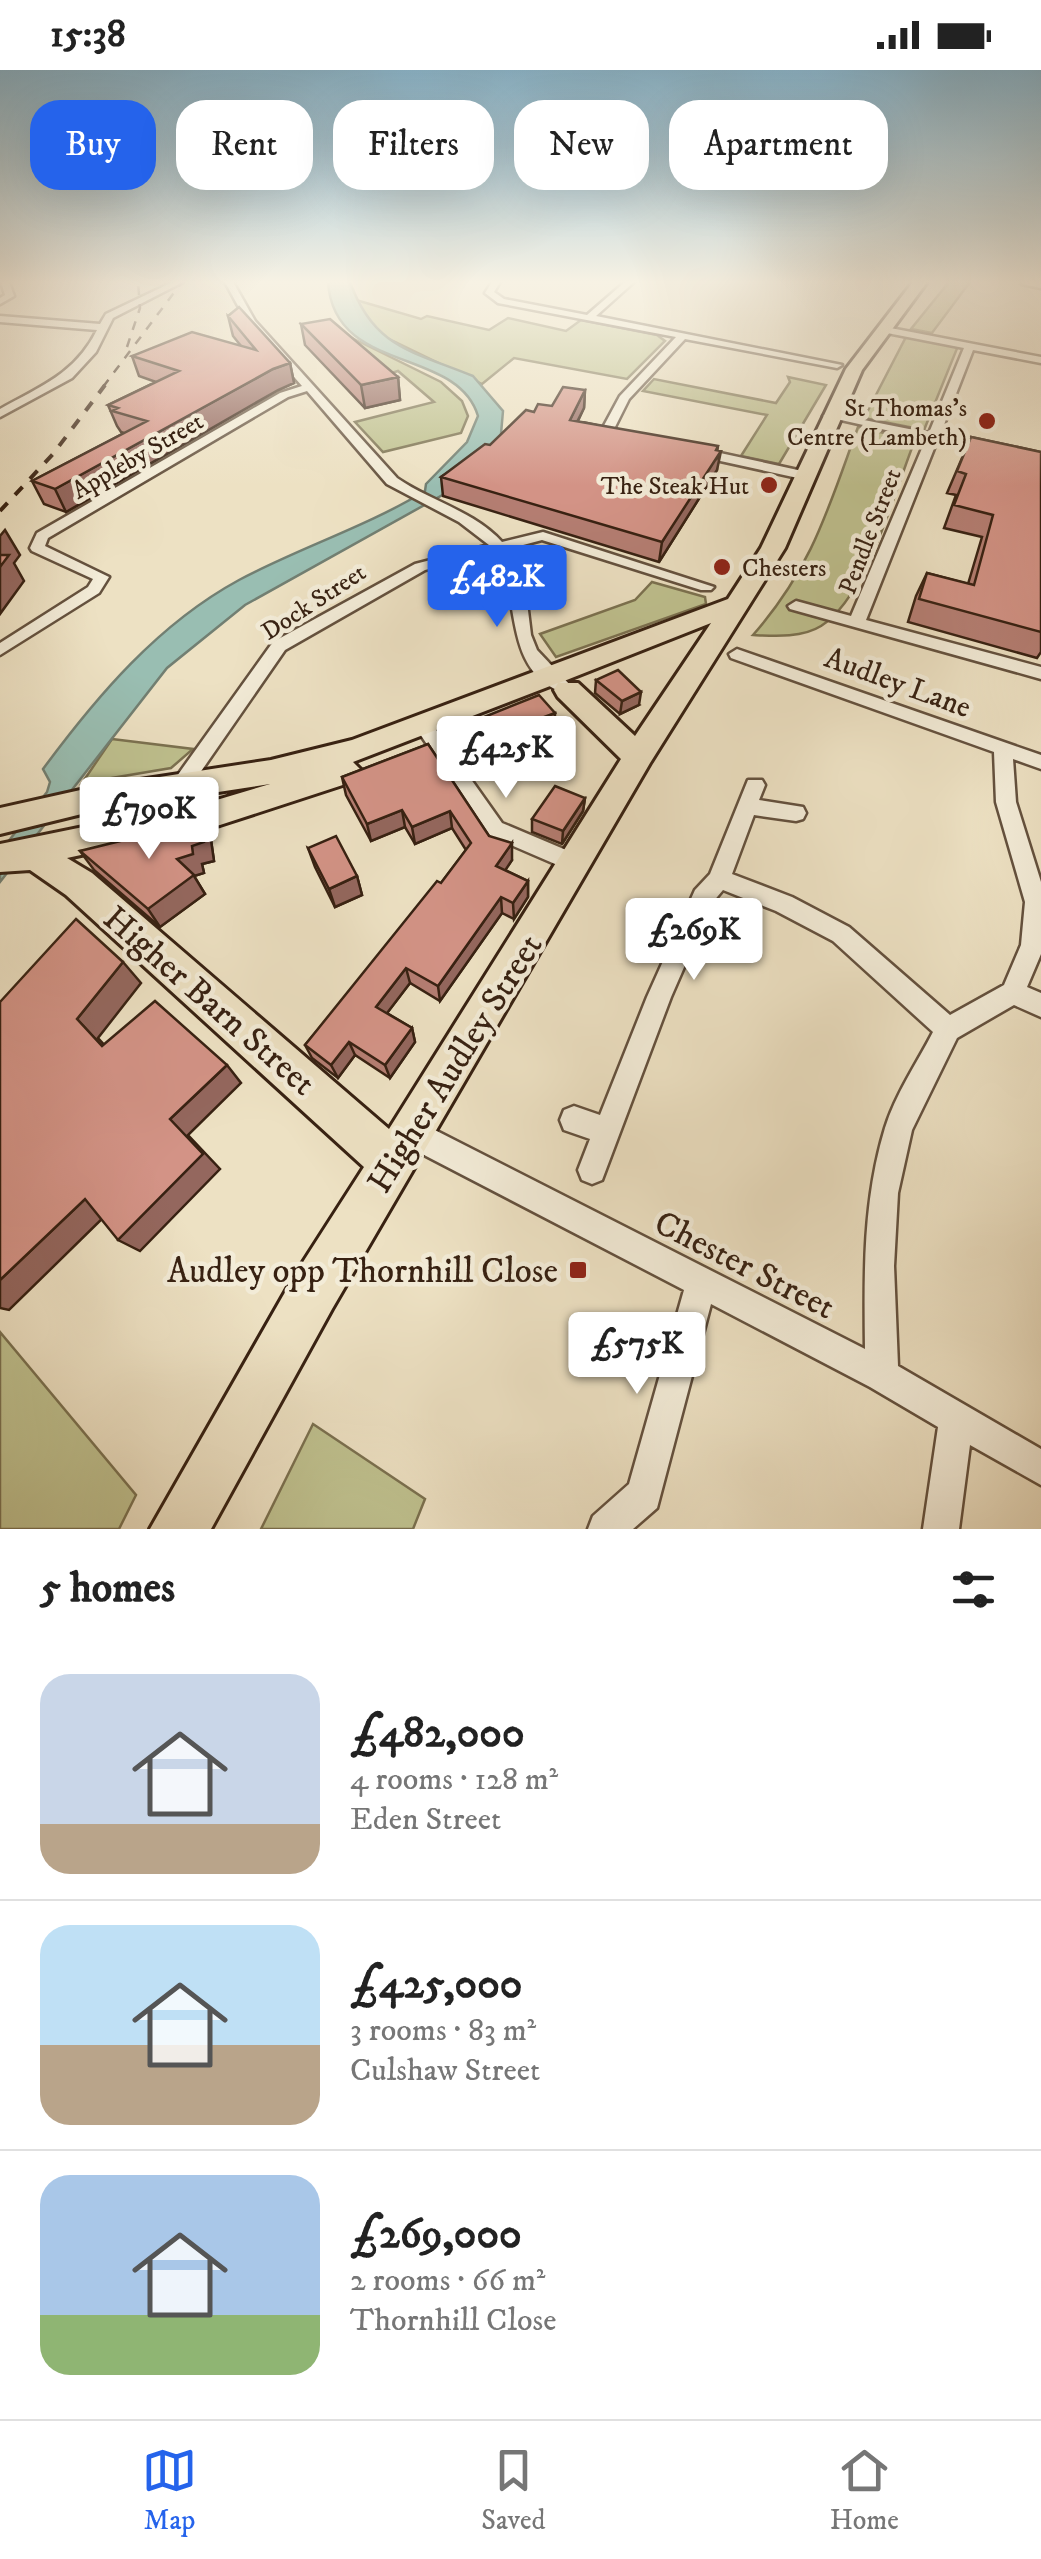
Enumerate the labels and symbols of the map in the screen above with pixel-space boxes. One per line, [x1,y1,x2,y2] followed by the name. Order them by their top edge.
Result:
[787,393,967,453] place label: St Thomas's Centre (Lambeth)
[66,406,209,506] street label: Appleby Street
[976,410,998,432] marker: St Thomas's Centre (Lambeth)
[832,464,909,599] street label: Pendle Street
[601,471,749,502] place label: The Steak Hut
[758,474,780,496] marker: The Steak Hut
[427,545,567,630] pin: £482K
[742,553,826,584] place label: Chesters
[711,556,733,578] marker: Chesters
[256,557,372,648] street label: Dock Street
[819,640,976,727] street label: Audley Lane
[436,716,576,801] pin: £425K
[79,777,219,862] pin: £790K
[93,897,324,1106] street label: Higher Barn Street
[624,898,764,983] pin: £269K
[358,926,553,1202] street label: Higher Audley Street
[646,1202,842,1330] street label: Chester Street
[167,1250,558,1294] place label: Audley opp Thornhill Close
[567,1259,589,1281] marker: Audley opp Thornhill Close
[567,1312,707,1397] pin: £575K

